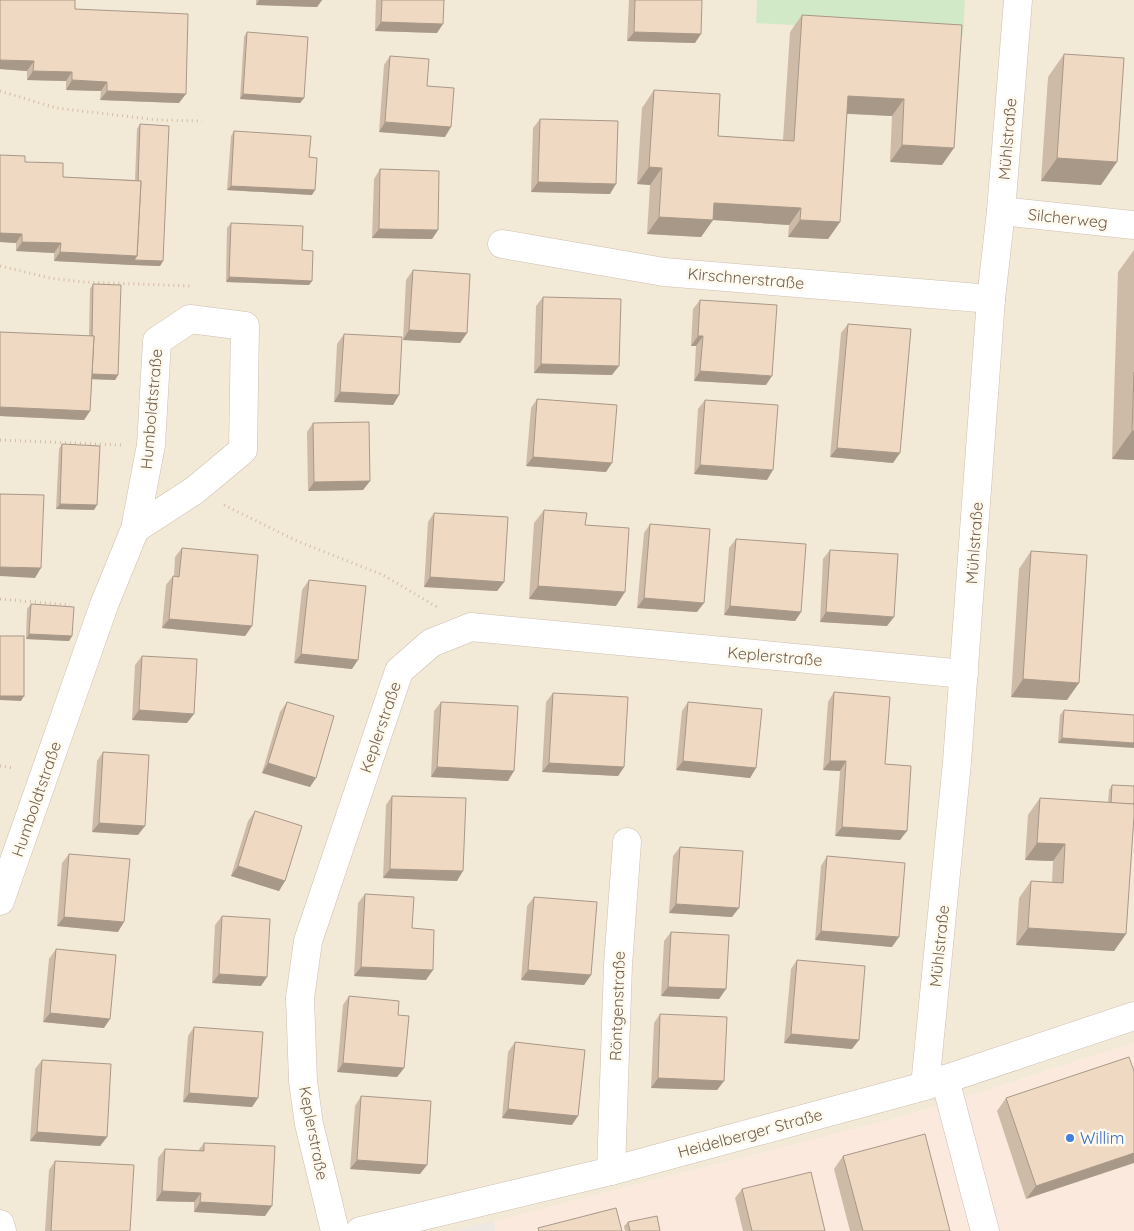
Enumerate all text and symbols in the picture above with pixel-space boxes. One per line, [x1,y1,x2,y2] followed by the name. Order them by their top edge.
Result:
[993,97,1021,181] street label: Mühlstraße
[1027,204,1109,232] street label: Silcherweg
[687,263,805,293] street label: Kirschnerstraße
[136,348,166,470] street label: Humboldtstraße
[961,501,987,585] street label: Mühlstraße
[727,642,823,670] street label: Keplerstraße
[355,679,405,775] street label: Keplerstraße
[7,739,65,859] street label: Humboldtstraße
[925,904,953,988] street label: Mühlstraße
[605,951,629,1061] street label: Röntgenstraße
[295,1084,333,1182] street label: Keplerstraße
[675,1104,825,1162] street label: Heidelberger Straße
[1080,1128,1124,1148] place label: Willim
[1064,1132,1076,1144] marker: Willim

